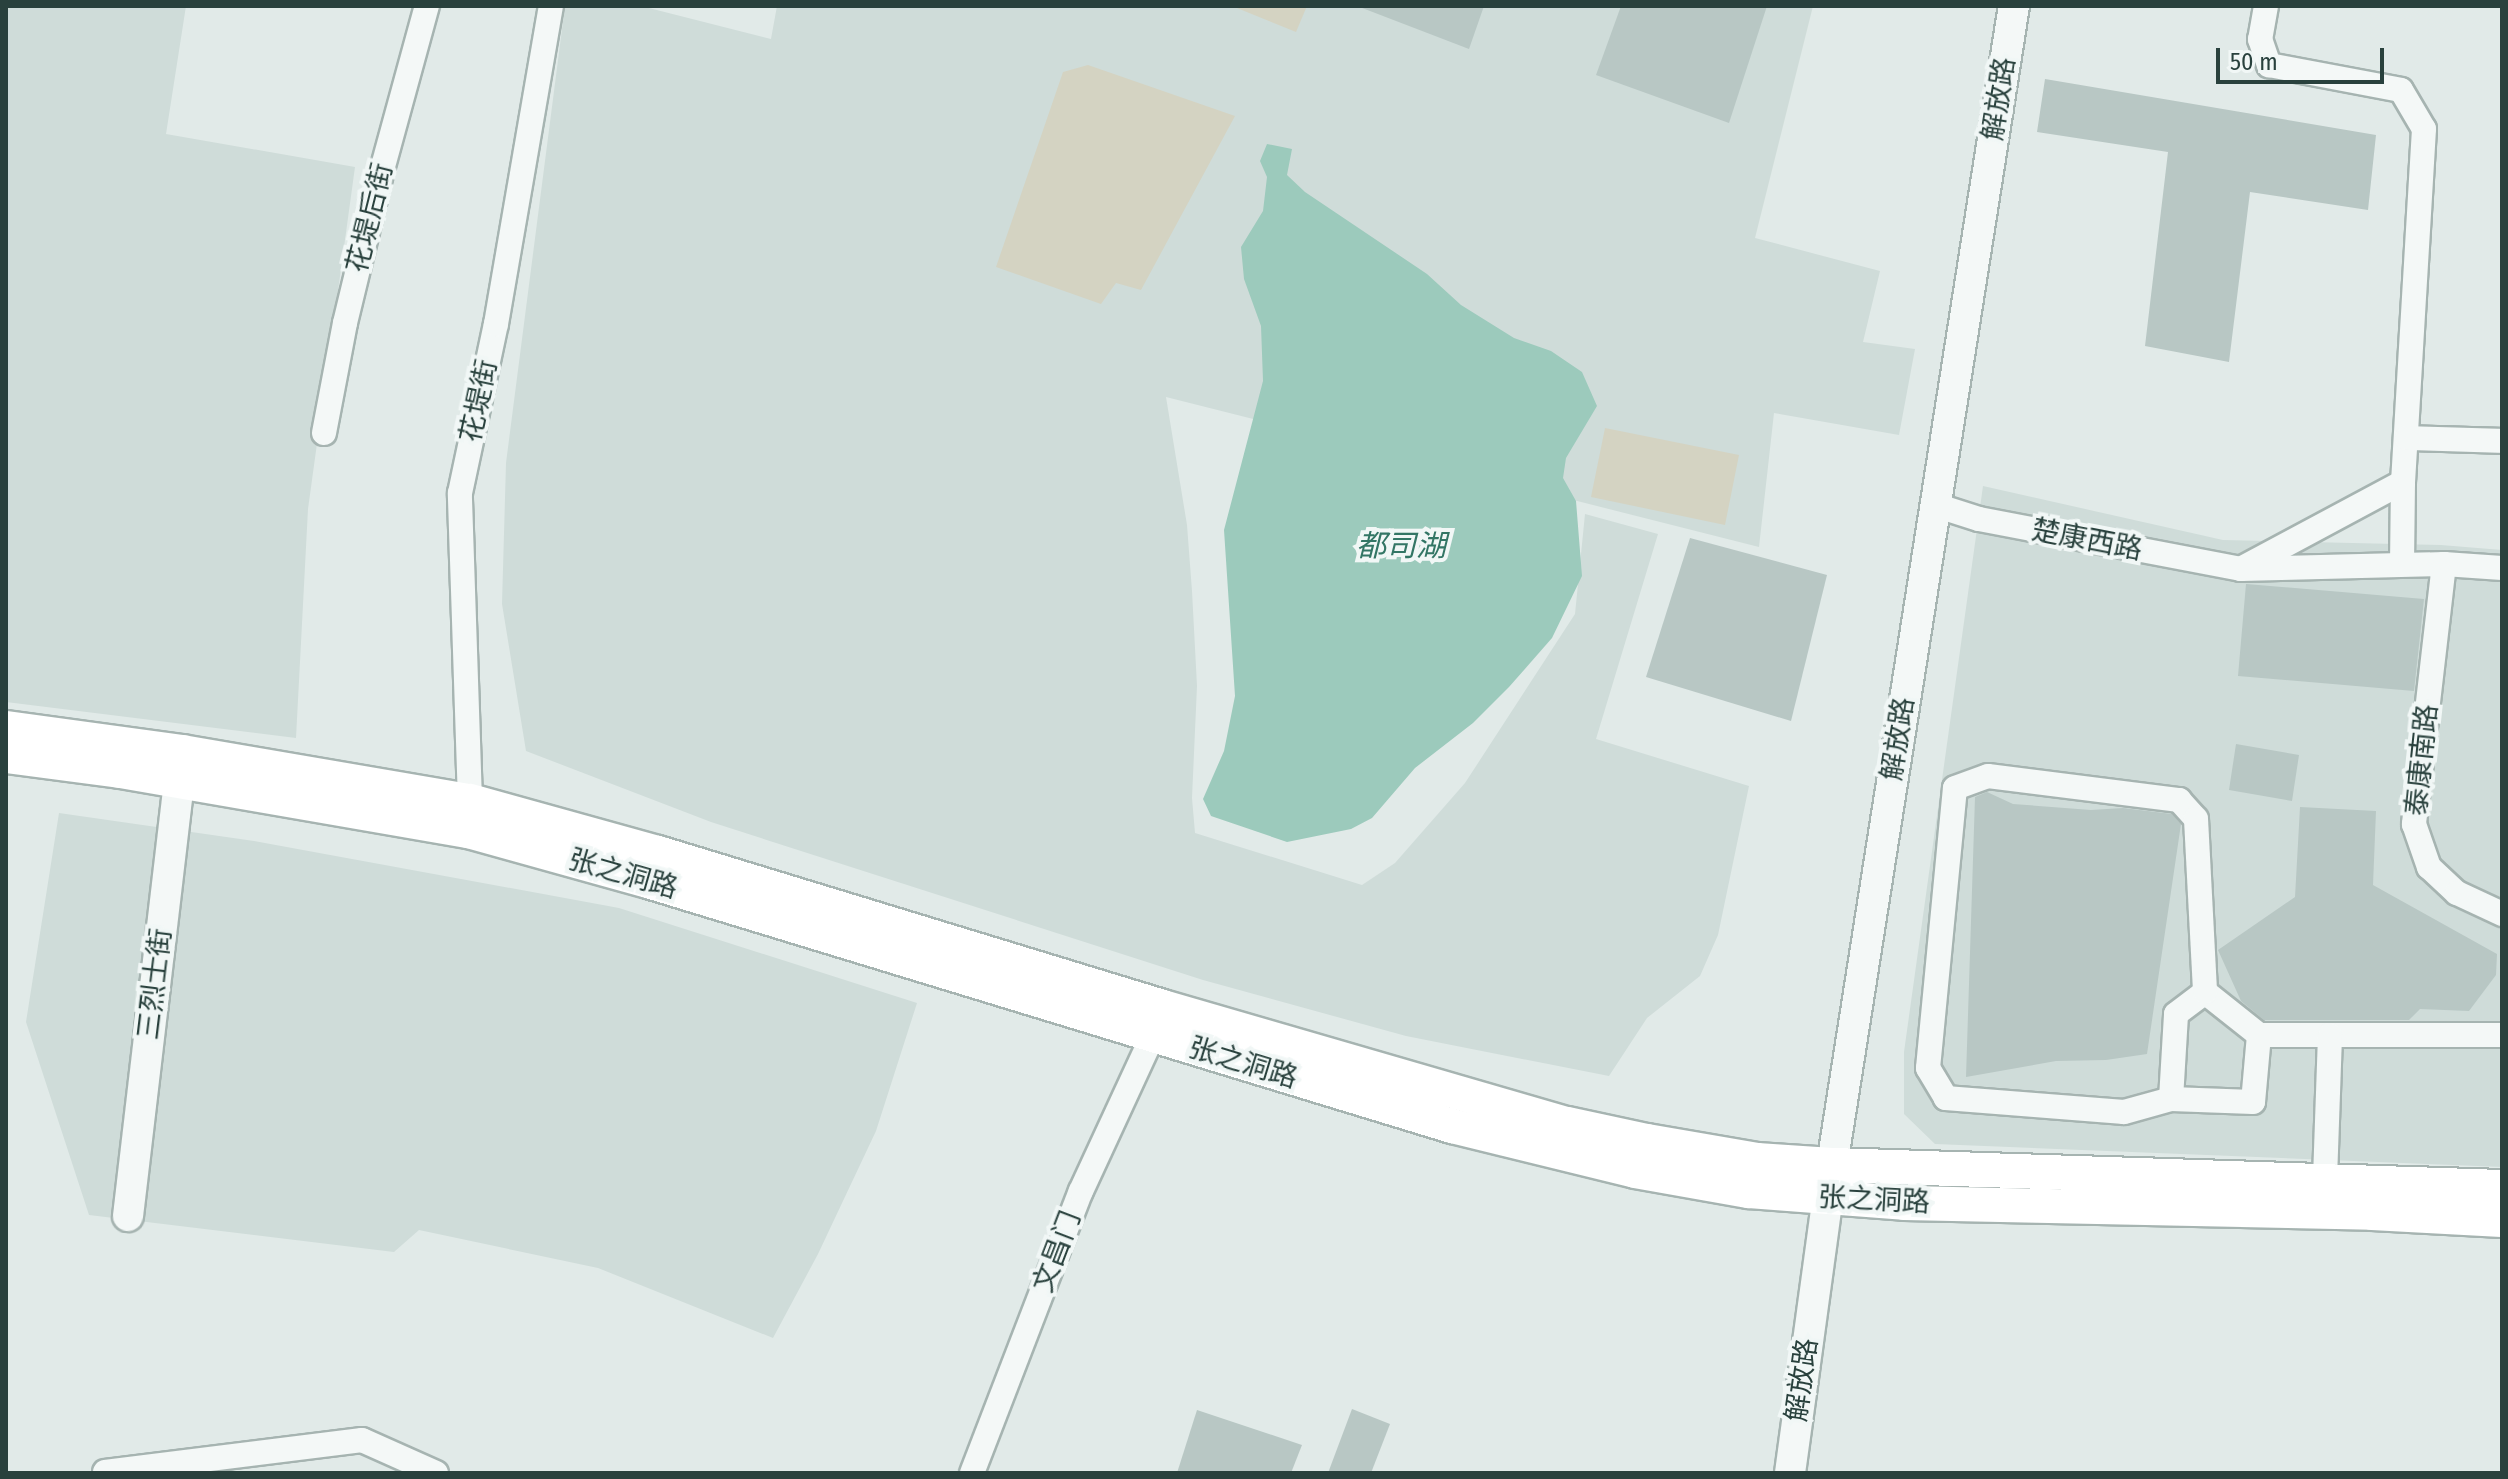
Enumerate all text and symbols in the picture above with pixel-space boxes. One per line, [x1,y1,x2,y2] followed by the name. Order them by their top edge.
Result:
[2220,32,2388,82] scale bar
[2230,48,2278,76] text: 50 m
[1976,55,2022,143] street label: 解放路
[340,160,400,276] street label: 花堤后街
[454,356,504,446] street label: 花堤街
[2029,513,2145,567] street label: 楚康西路
[1356,528,1446,564] water label: 都司湖
[1875,695,1921,783] street label: 解放路
[2399,703,2445,817] street label: 泰康南路
[565,842,681,906] street label: 张之洞路
[132,926,178,1042] street label: 三烈士街
[1185,1031,1301,1095] street label: 张之洞路
[1817,1180,1931,1220] street label: 张之洞路
[1026,1207,1088,1297] street label: 文昌门
[1780,1336,1824,1424] street label: 解放路

